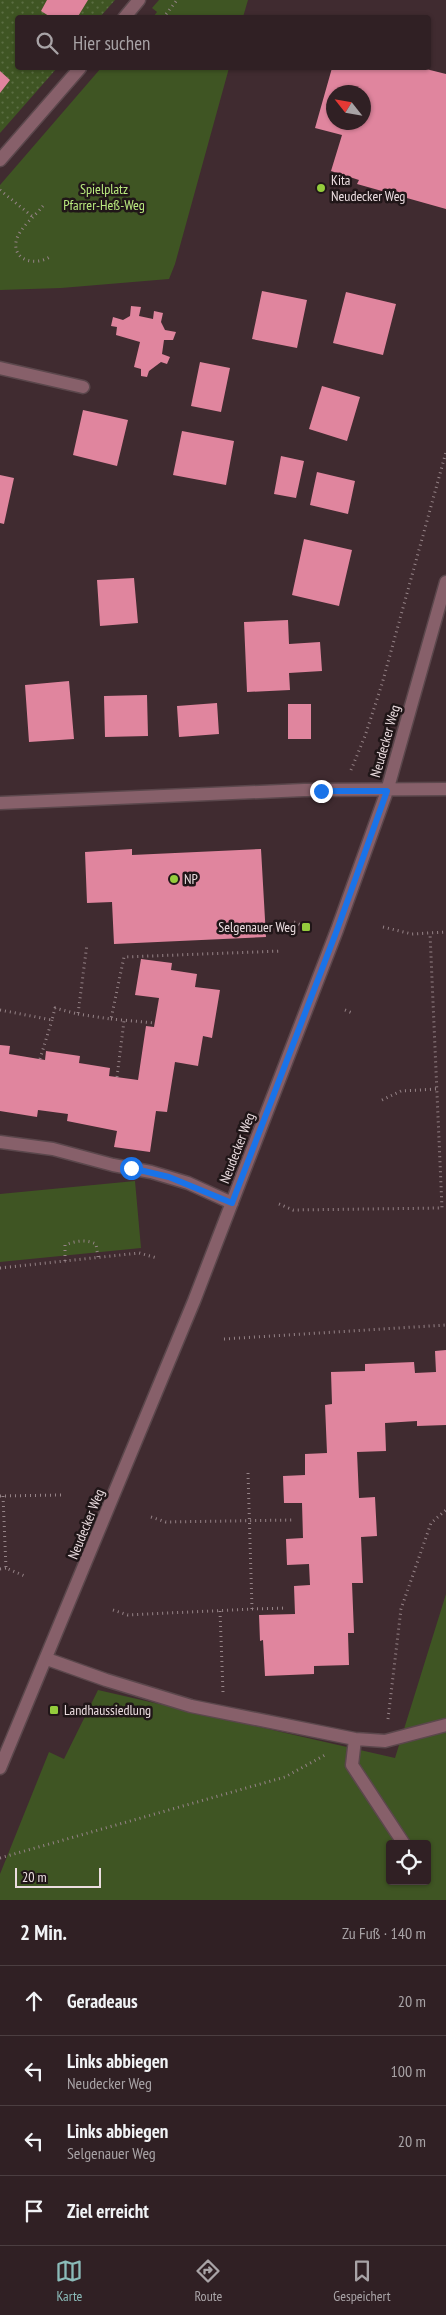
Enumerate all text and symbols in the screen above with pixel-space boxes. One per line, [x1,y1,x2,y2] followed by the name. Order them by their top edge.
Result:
[15,15,431,70] search box
[33,29,61,57] icon: search
[73,31,150,55] text: Hier suchen
[326,85,371,130] north arrow
[331,171,405,205] place label: Kita Neudecker Weg
[63,180,145,214] park label: Spielplatz Pfarrer-Heß-Weg
[315,182,327,194] marker: Kita Neudecker Weg
[366,703,404,779] street label: Neudecker Weg
[310,780,333,803] route end
[184,870,198,888] place label: NP
[168,873,180,885] marker: NP
[218,918,296,936] place label: Selgenauer Weg
[300,921,312,933] marker: Selgenauer Weg
[215,1110,259,1186] street label: Neudecker Weg
[120,1157,143,1180] route start
[64,1486,108,1562] street label: Neudecker Weg
[64,1701,151,1719] place label: Landhaussiedlung
[48,1704,60,1716] marker: Landhaussiedlung
[386,1840,431,1885] map controls
[386,1840,431,1885] button: locate
[15,1865,101,1888] scale bar
[22,1868,47,1886] text: 20 m
[20,1919,67,1946] text: 2 Min.
[342,1923,426,1943] text: Zu Fuß · 140 m
[20,1987,48,2015] icon: ahead
[67,1989,138,2013] text: Geradeaus
[398,1991,426,2011] text: 20 m
[67,2049,168,2073] text: Links abbiegen
[20,2057,48,2085] icon: left
[391,2061,426,2081] text: 100 m
[67,2073,152,2093] text: Neudecker Weg
[67,2119,168,2143] text: Links abbiegen
[20,2127,48,2155] icon: left
[398,2131,426,2151] text: 20 m
[67,2143,156,2163] text: Selgenauer Weg
[20,2197,48,2225] icon: arrive
[67,2199,149,2223] text: Ziel erreicht
[55,2257,83,2305] tab: Karte
[194,2257,222,2305] tab: Route
[333,2257,391,2305] tab: Gespeichert

